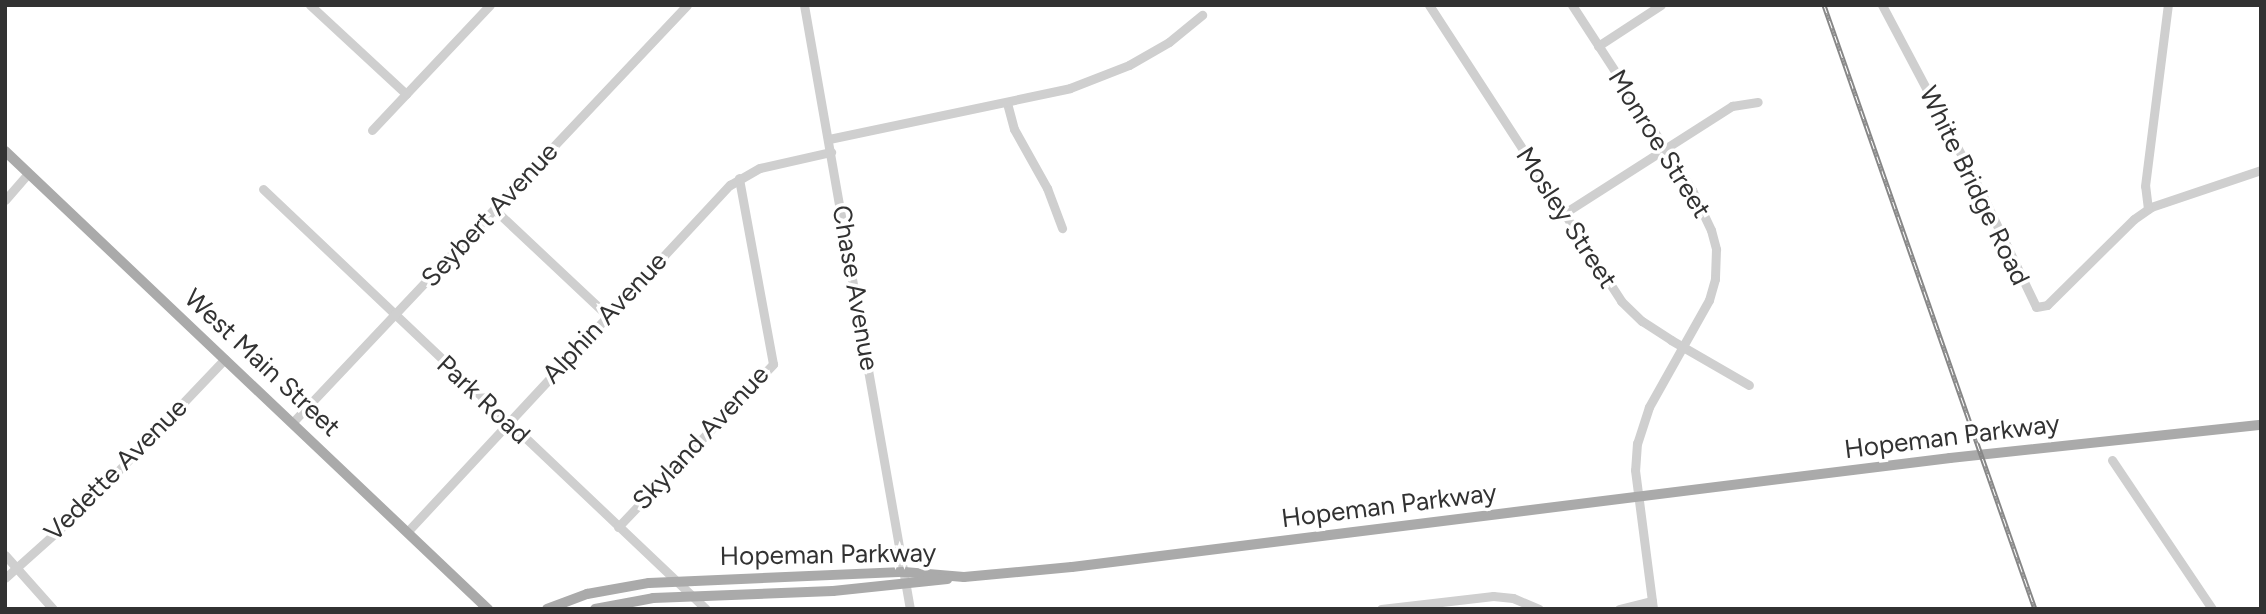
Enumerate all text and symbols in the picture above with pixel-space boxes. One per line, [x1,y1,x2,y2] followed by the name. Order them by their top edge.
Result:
[1601,64,1717,224] street label: Monroe Street
[1912,81,2036,291] street label: White Bridge Road
[415,136,565,294] street label: Seybert Avenue
[1509,142,1623,294] street label: Mosley Street
[825,203,885,373] street label: Chase Avenue
[536,246,674,390] street label: Alphin Avenue
[178,283,346,443] street label: West Main Street
[430,349,536,451] street label: Park Road
[626,360,776,516] street label: Skyland Avenue
[38,392,194,548] street label: Vedette Avenue
[1843,408,2061,466] street label: Hopeman Parkway
[1280,477,1498,535] street label: Hopeman Parkway
[719,538,937,572] street label: Hopeman Parkway

